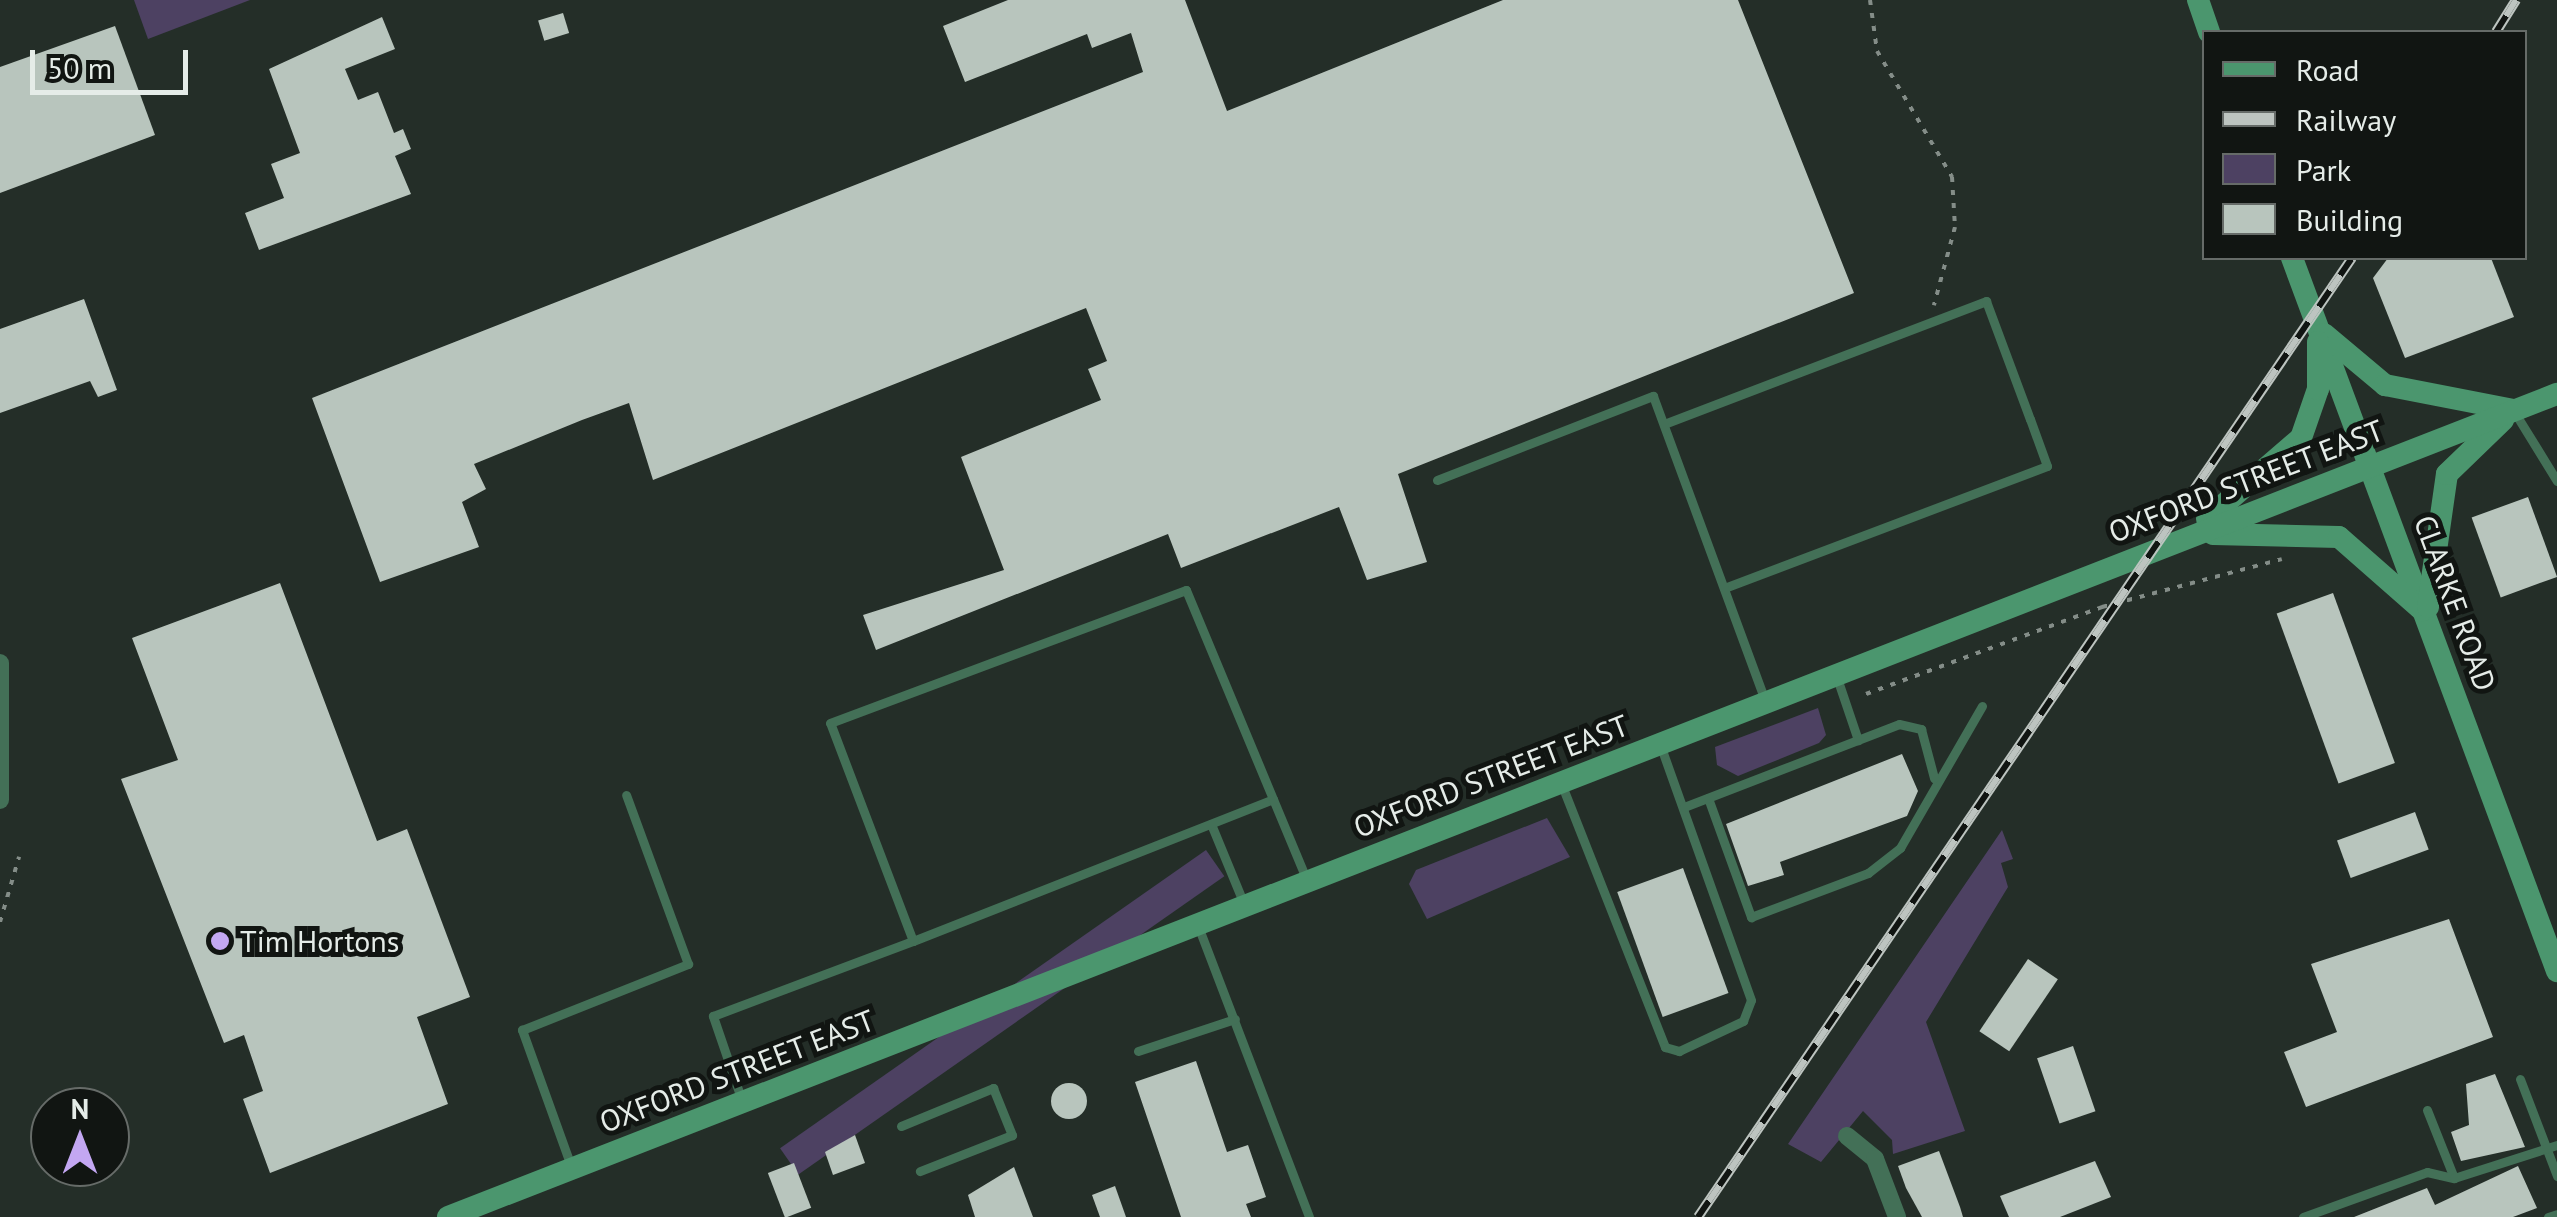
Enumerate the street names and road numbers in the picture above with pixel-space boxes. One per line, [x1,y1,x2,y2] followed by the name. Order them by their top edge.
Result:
[2103,412,2389,550] street label: OXFORD STREET EAST
[2407,510,2503,696] street label: CLARKE ROAD
[1348,707,1634,845] street label: OXFORD STREET EAST
[594,1002,880,1140] street label: OXFORD STREET EAST

